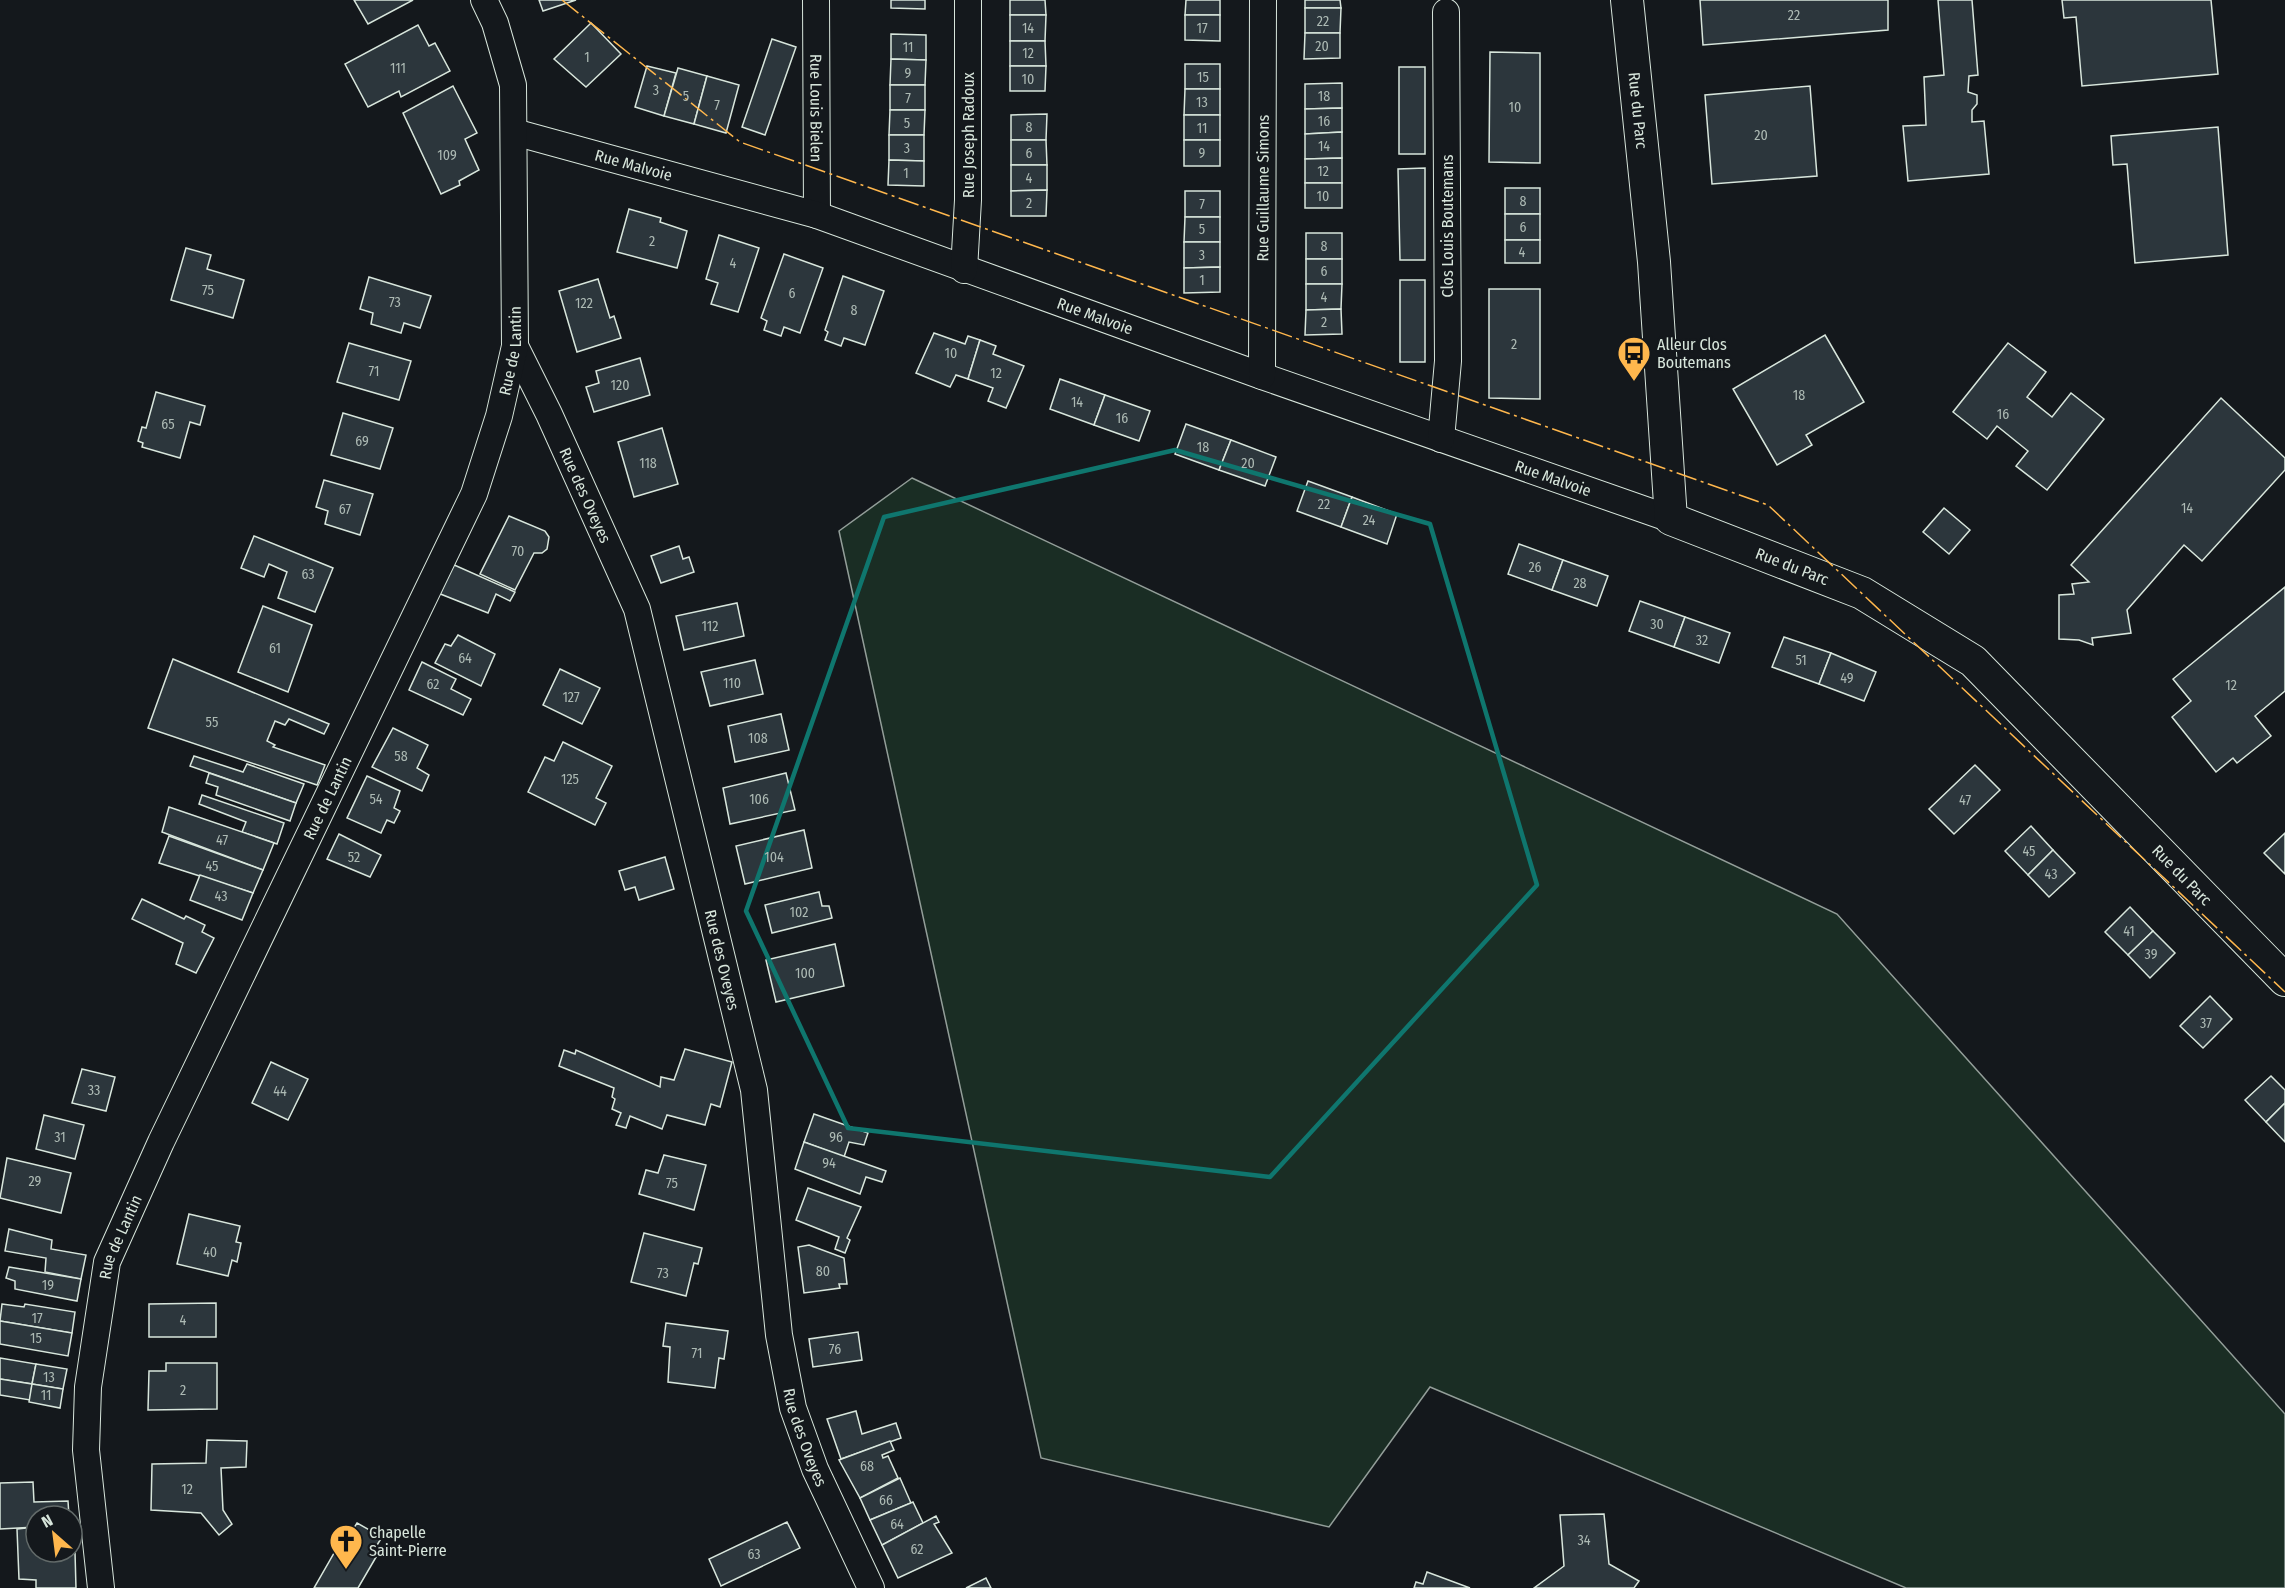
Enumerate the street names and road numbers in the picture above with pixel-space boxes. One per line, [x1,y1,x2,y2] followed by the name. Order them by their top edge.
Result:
[807,54,826,162] street label: Rue Louis Bielen
[1625,71,1652,150] street label: Rue du Parc
[959,72,978,198] street label: Rue Joseph Radoux
[1253,114,1272,262] street label: Rue Guillaume Simons
[593,145,674,184] street label: Rue Malvoie
[1438,154,1457,298] street label: Clos Louis Boutemans
[1055,293,1136,338] street label: Rue Malvoie
[495,306,525,397] street label: Rue de Lantin
[556,444,615,546] street label: Rue des Oveyes
[1513,456,1594,500] street label: Rue Malvoie
[1753,543,1832,589] street label: Rue du Parc
[299,753,355,843] street label: Rue de Lantin
[2148,841,2216,909] street label: Rue du Parc
[701,908,744,1012] street label: Rue des Oveyes
[95,1192,146,1281] street label: Rue de Lantin
[780,1387,831,1489] street label: Rue des Oveyes

